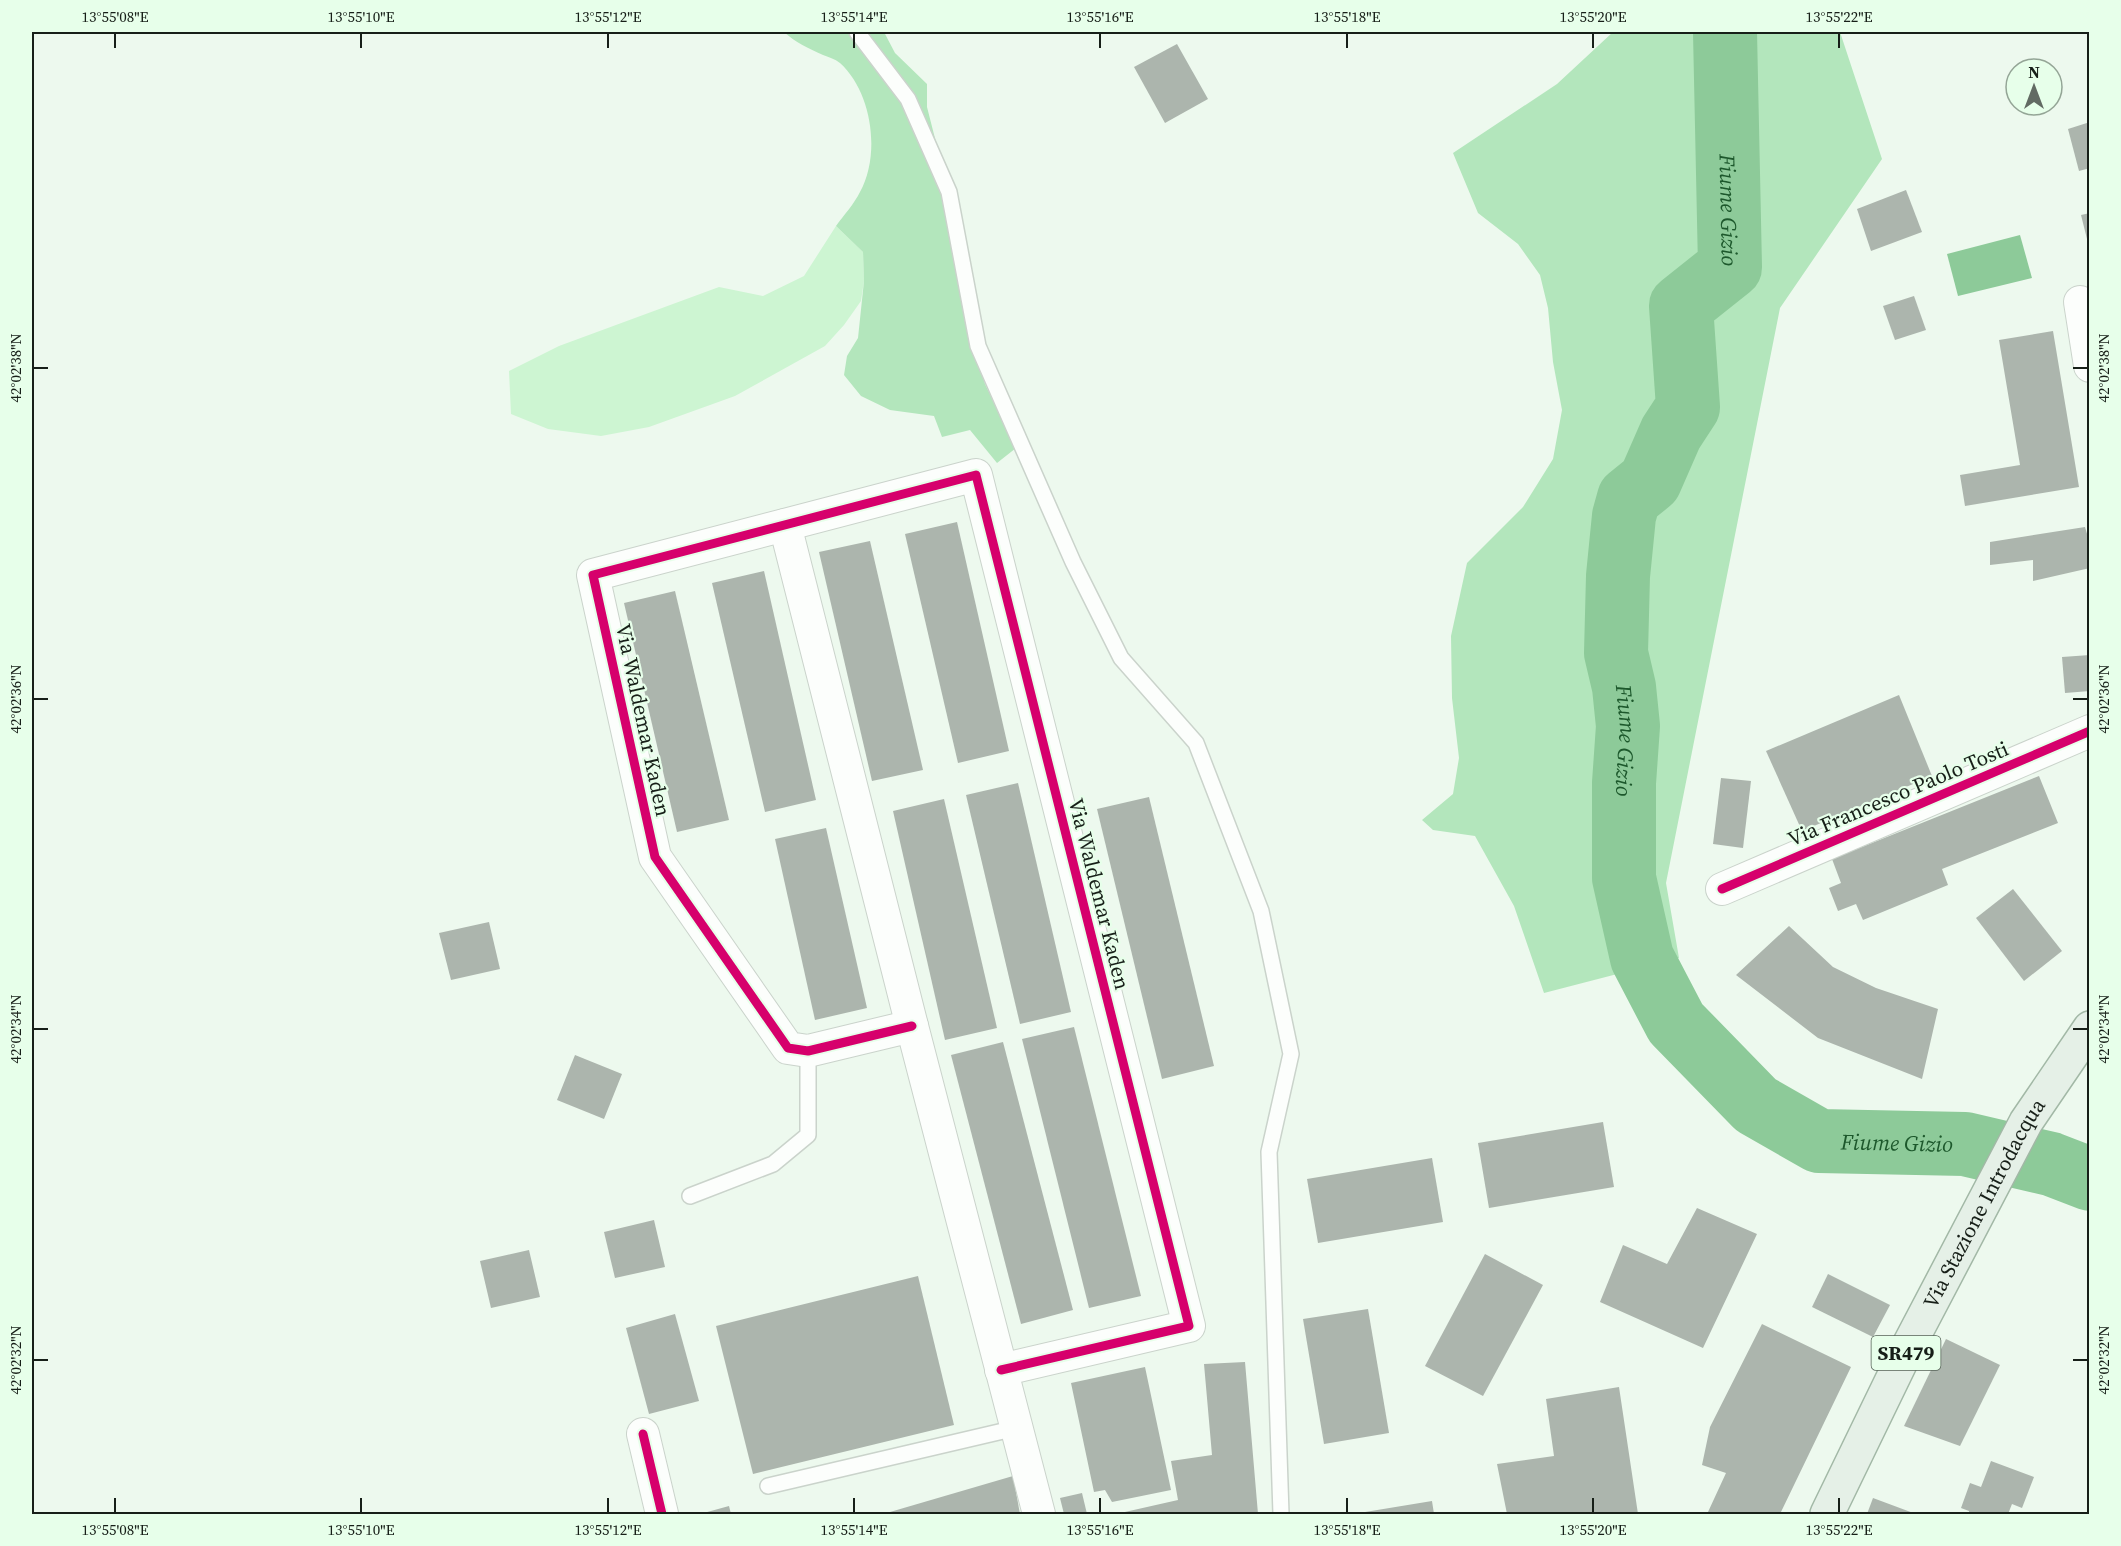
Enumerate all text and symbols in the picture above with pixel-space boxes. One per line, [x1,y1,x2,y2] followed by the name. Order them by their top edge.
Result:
[81,6,149,27] text: 13°55'08"E
[327,6,395,27] text: 13°55'10"E
[574,6,642,27] text: 13°55'12"E
[820,6,888,27] text: 13°55'14"E
[1066,6,1134,27] text: 13°55'16"E
[1313,6,1381,27] text: 13°55'18"E
[1559,6,1627,27] text: 13°55'20"E
[1805,6,1873,27] text: 13°55'22"E
[2004,57,2064,117] north arrow
[2028,61,2040,83] text: N
[1713,152,1745,267] water label: Fiume Gizio
[5,333,26,403] text: 42°02'38"N
[2093,333,2114,403] text: 42°02'38"N
[609,621,678,819] street label: Via Waldemar Kaden
[5,664,26,734] text: 42°02'36"N
[2093,664,2114,734] text: 42°02'36"N
[1609,682,1644,797] water label: Fiume Gizio
[1783,734,2013,853] street label: Via Francesco Paolo Tosti
[1062,795,1137,993] street label: Via Waldemar Kaden
[5,994,26,1064] text: 42°02'34"N
[2093,994,2114,1064] text: 42°02'34"N
[1916,1092,2052,1313] street label: Via Stazione Introdacqua
[1839,1126,1954,1159] water label: Fiume Gizio
[5,1325,26,1395] text: 42°02'32"N
[2093,1325,2114,1395] text: 42°02'32"N
[1872,1336,1940,1370] road number: SR479
[81,1519,149,1540] text: 13°55'08"E
[327,1519,395,1540] text: 13°55'10"E
[574,1519,642,1540] text: 13°55'12"E
[820,1519,888,1540] text: 13°55'14"E
[1066,1519,1134,1540] text: 13°55'16"E
[1313,1519,1381,1540] text: 13°55'18"E
[1559,1519,1627,1540] text: 13°55'20"E
[1805,1519,1873,1540] text: 13°55'22"E

